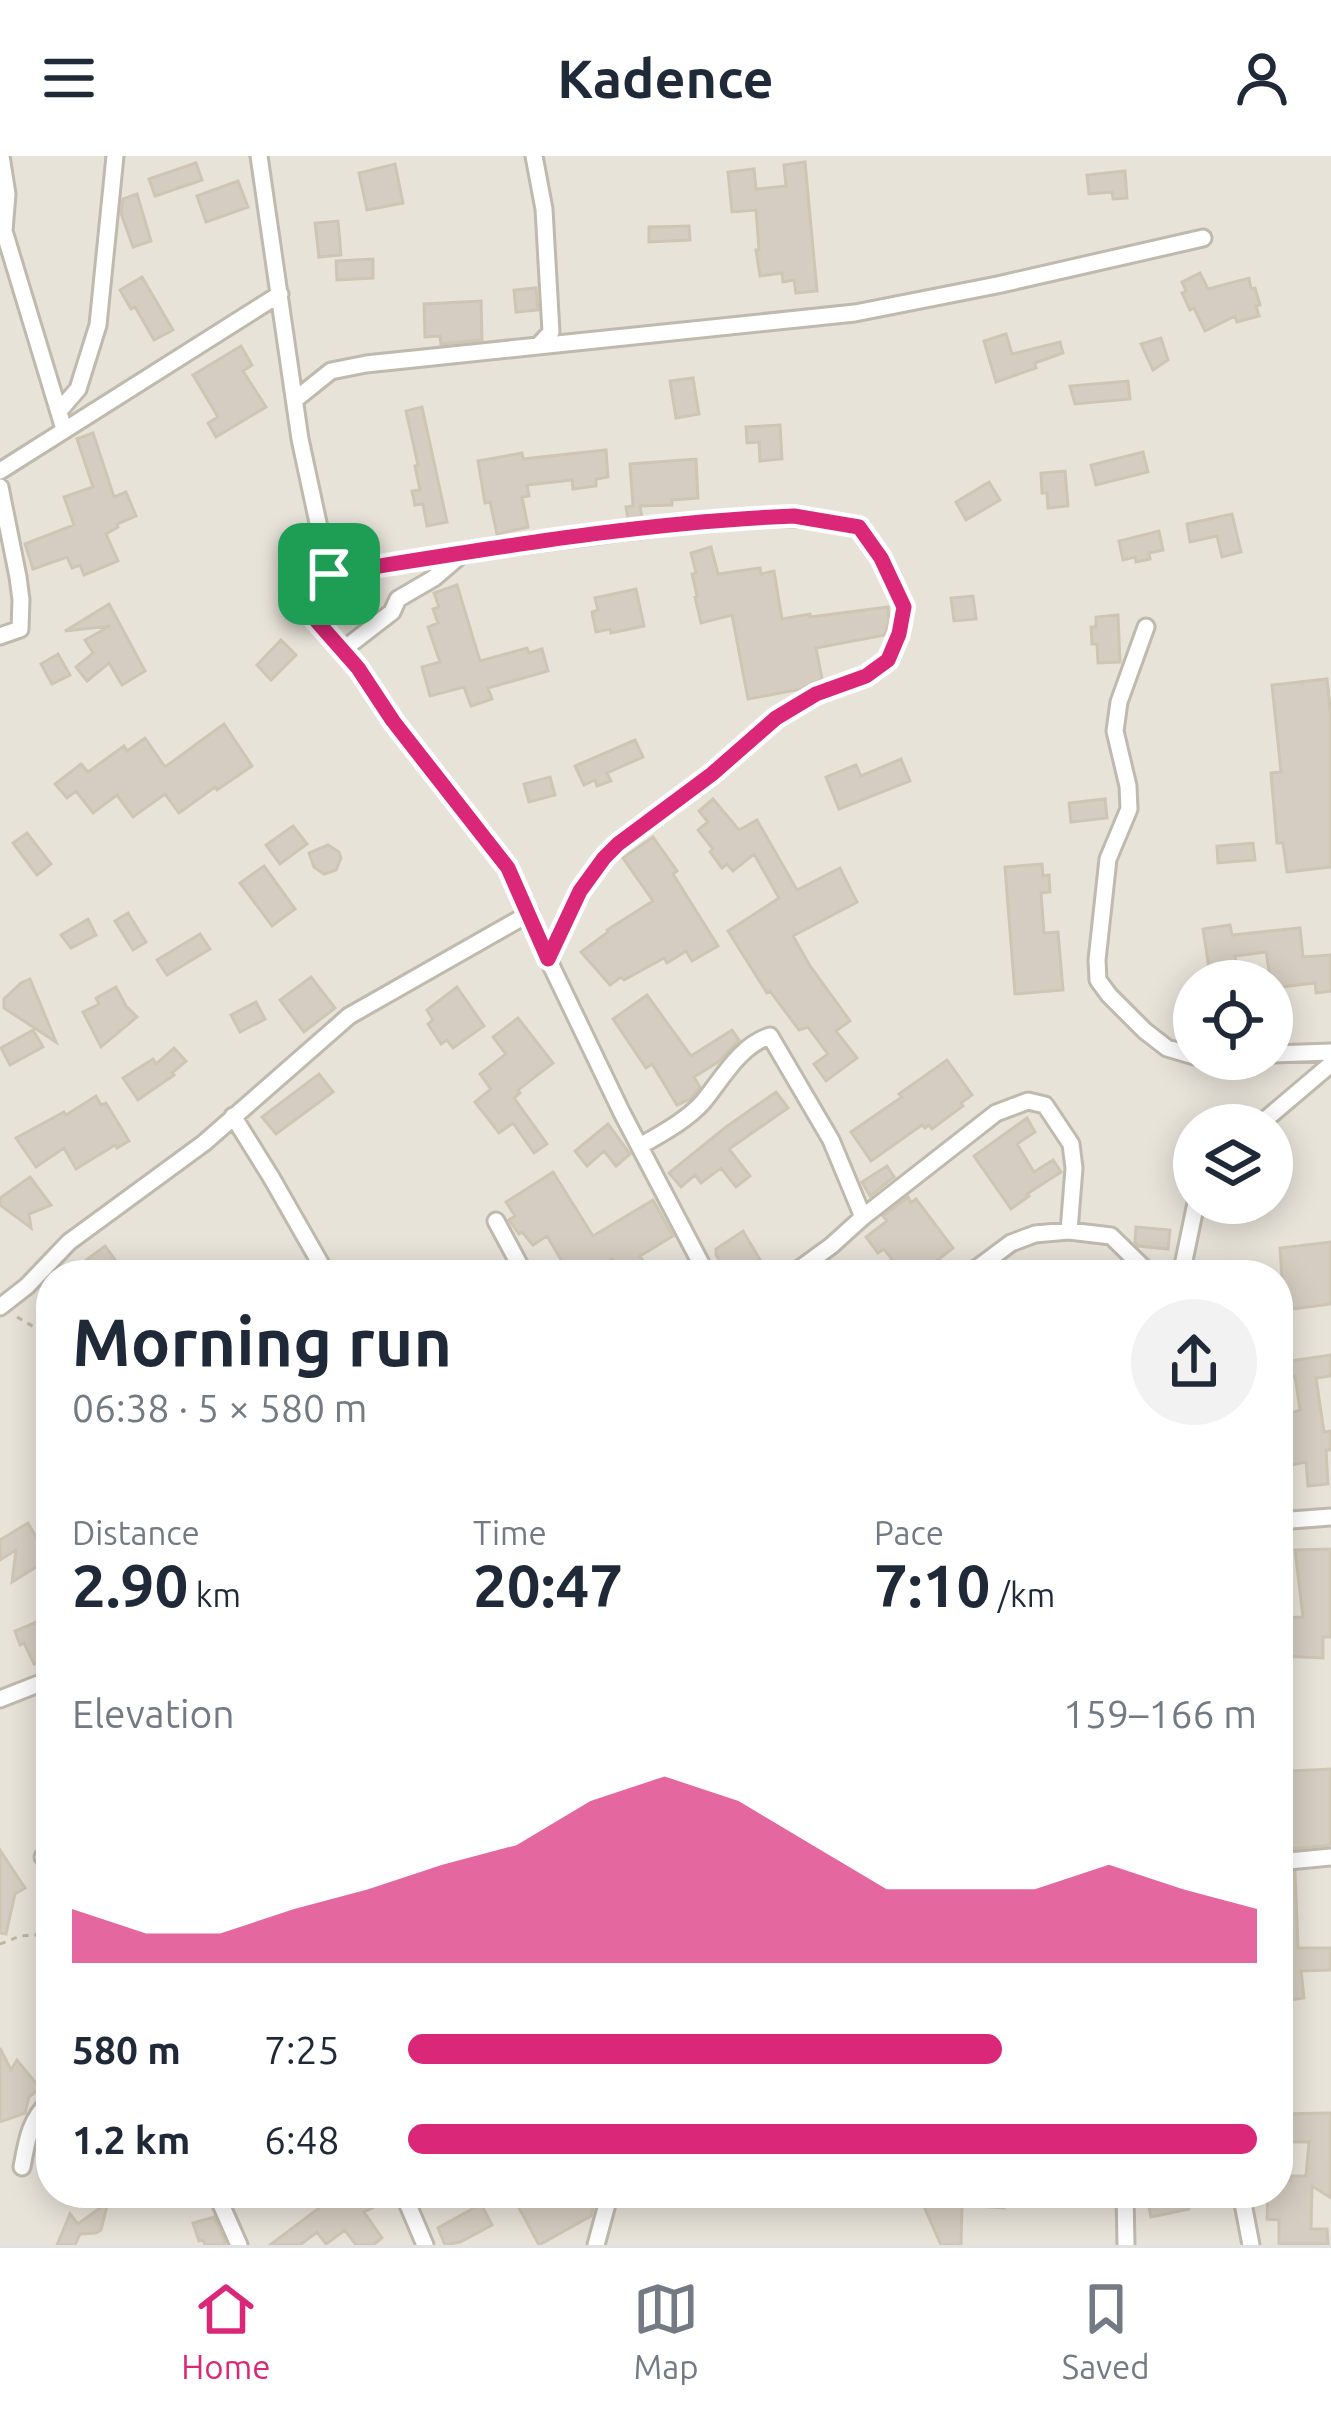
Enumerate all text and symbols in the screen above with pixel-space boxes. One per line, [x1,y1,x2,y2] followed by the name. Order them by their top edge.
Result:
[36,45,102,111] icon: menu
[1229,45,1295,111] icon: person
[557,48,774,108] text: Kadence
[278,523,380,625] pin
[296,541,362,607] icon: arrive
[1173,960,1293,1224] map controls
[1173,960,1293,1080] button: locate
[1173,1104,1293,1224] button: layers
[1131,1299,1257,1425] button: share
[72,1304,452,1378] text: Morning run
[72,1386,367,1429] text: 06:38 · 5 × 580 m
[72,1514,200,1551] text: Distance
[473,1514,547,1551] text: Time
[874,1514,944,1551] text: Pace
[72,1551,188,1618] text: 2.90
[473,1551,623,1618] text: 20:47
[874,1551,990,1618] text: 7:10
[188,1576,241,1613] text: km
[990,1576,1055,1613] text: /km
[72,1692,235,1735] text: Elevation
[1063,1692,1257,1735] text: 159–166 m
[72,2028,181,2071] text: 580 m
[264,2028,340,2071] text: 7:25
[72,2118,190,2161] text: 1.2 km
[264,2118,340,2161] text: 6:48
[181,2276,270,2385] tab: Home
[633,2276,699,2385] tab: Map
[1062,2276,1150,2385] tab: Saved

